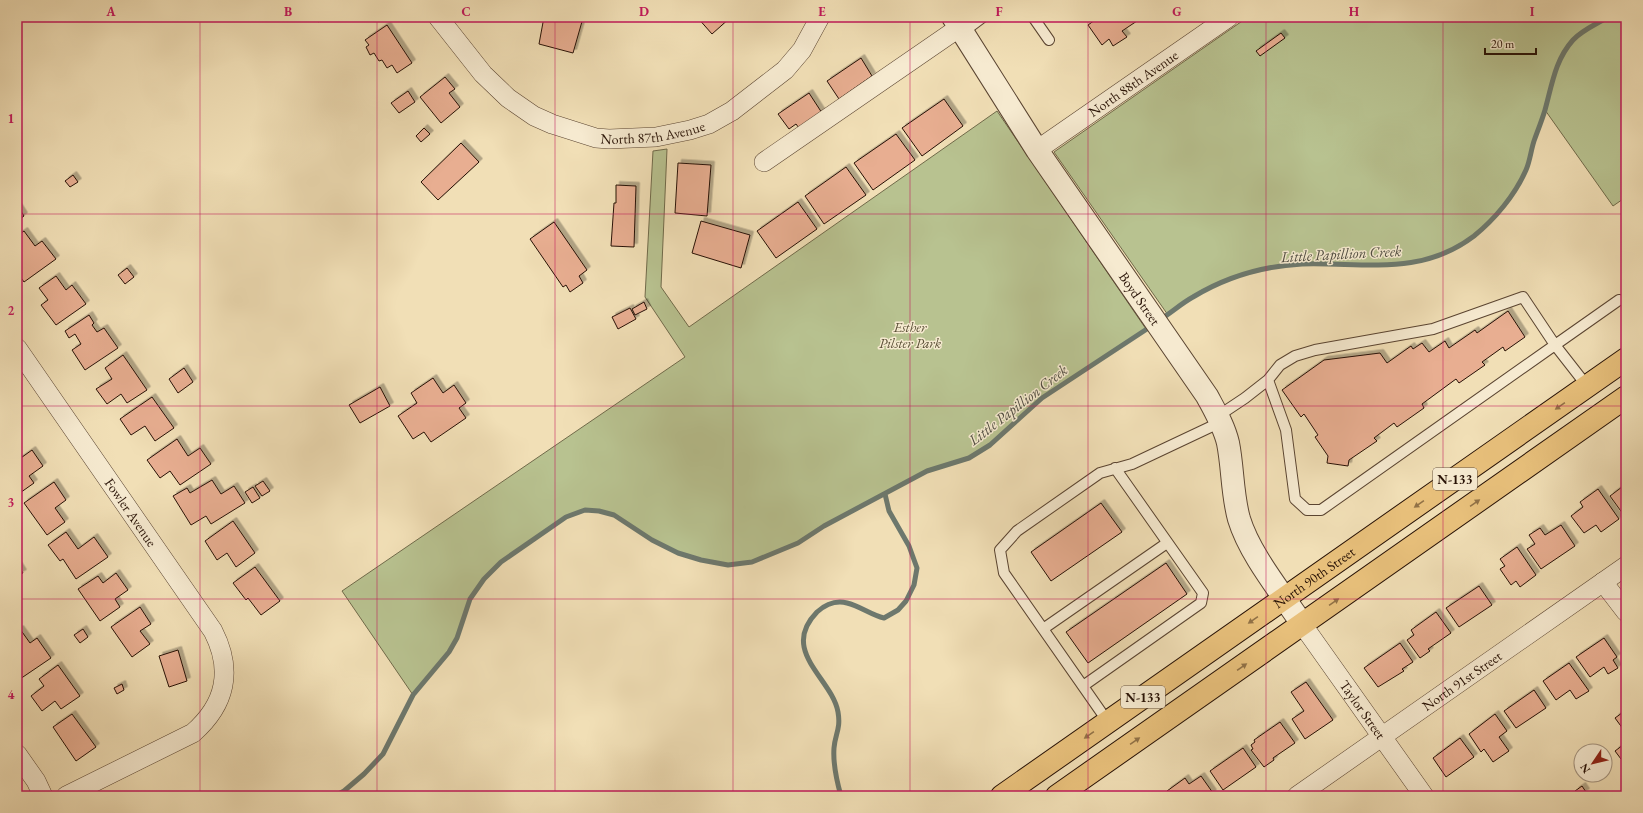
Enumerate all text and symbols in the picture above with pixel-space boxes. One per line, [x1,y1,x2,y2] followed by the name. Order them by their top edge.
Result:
[105,3,116,20] text: A
[284,3,292,20] text: B
[461,3,471,20] text: C
[639,3,649,20] text: D
[818,3,826,20] text: E
[995,3,1003,20] text: F
[1172,3,1182,20] text: G
[1349,3,1360,20] text: H
[1530,3,1535,20] text: I
[1485,30,1536,56] scale bar
[1491,36,1515,52] text: 20 m
[1085,46,1182,121] street label: North 88th Avenue
[8,110,15,127] text: 1
[600,117,708,148] street label: North 87th Avenue
[1279,241,1402,266] water label: Little Papillion Creek
[1115,268,1165,329] street label: Boyd Street
[8,302,15,319] text: 2
[879,318,942,352] park label: Esther Pilster Park
[964,360,1071,450] water label: Little Papillion Creek
[1554,402,1565,410] one-way arrow
[1433,468,1477,490] road number: N-133
[101,475,161,551] street label: Fowler Avenue
[8,494,15,511] text: 3
[1470,499,1480,507] one-way arrow
[1413,500,1424,508] one-way arrow
[1270,542,1359,612] street label: North 90th Street
[1329,598,1339,606] one-way arrow
[1248,616,1258,624] one-way arrow
[1418,646,1506,715] street label: North 91st Street
[1236,663,1247,671] one-way arrow
[1336,677,1390,743] street label: Taylor Street
[8,686,15,703] text: 4
[1121,686,1165,708] road number: N-133
[1084,731,1094,739] one-way arrow
[1130,737,1140,745] one-way arrow
[1573,743,1613,783] north arrow
[1576,761,1593,776] text: N

